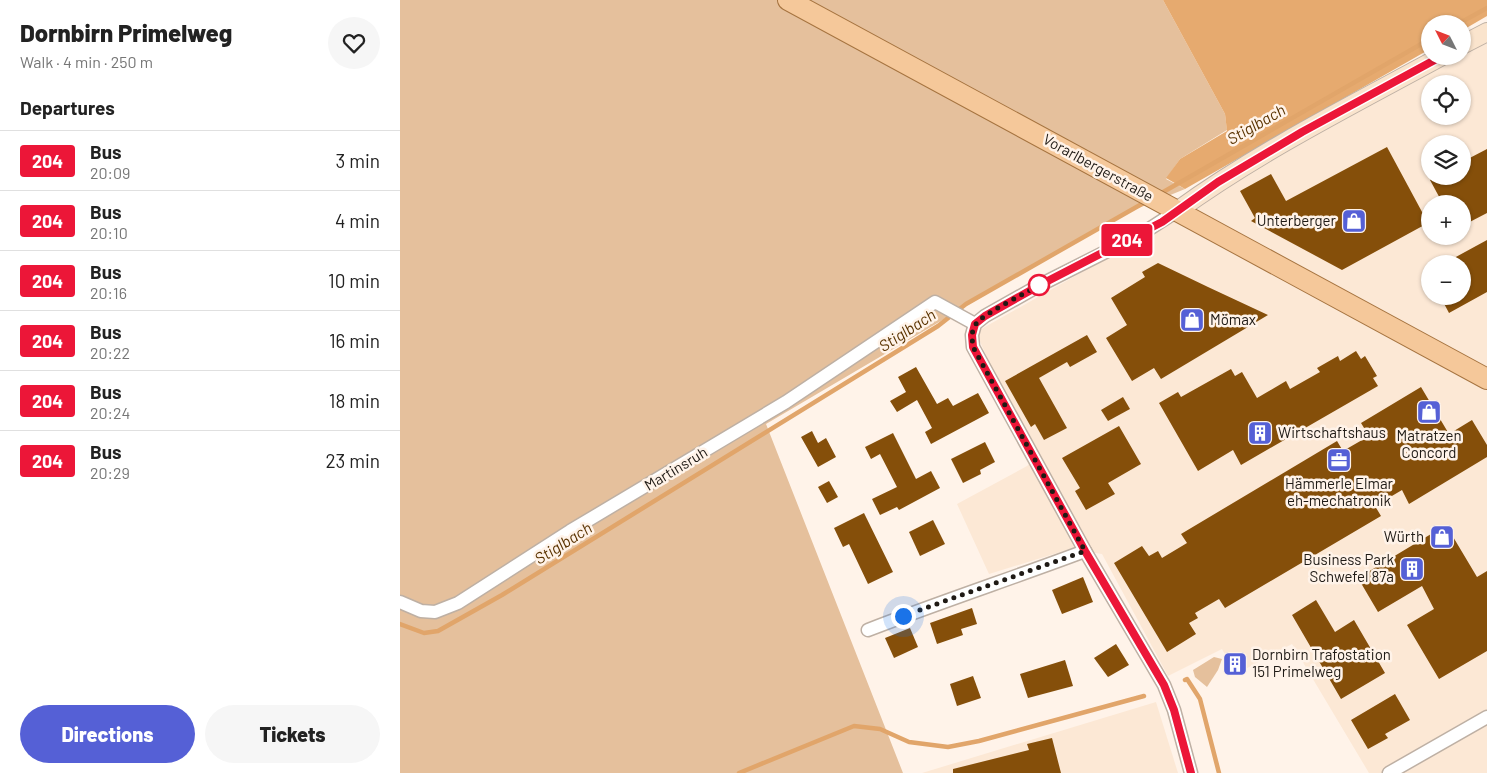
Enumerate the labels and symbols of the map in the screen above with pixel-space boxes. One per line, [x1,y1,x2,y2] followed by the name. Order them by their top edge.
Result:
[1421,15,1471,65] north arrow
[1223,99,1288,148] water label: Stiglbach
[1040,129,1157,205] street label: Vorarlbergerstraße
[1341,208,1367,234] shop icon: Unterberger
[1257,211,1337,229] place label: Unterberger
[1098,224,1156,256] line badge: 204
[1028,274,1050,296] unlabelled marker
[875,304,939,355] water label: Stiglbach
[1179,307,1205,333] shop icon: Mömax
[1210,310,1256,328] place label: Mömax
[1416,399,1442,425] shop icon: Matratzen Concord
[1247,420,1273,446] building icon: Wirtschaftshaus
[1278,423,1386,441] place label: Wirtschaftshaus
[1396,426,1462,461] place label: Matratzen Concord
[641,442,710,494] street label: Martinsruh
[1326,447,1352,473] office icon: Hämmerle Elmar eh-mechatronik
[1285,474,1394,509] place label: Hämmerle Elmar eh-mechatronik
[531,518,595,568] water label: Stiglbach
[1429,524,1455,550] shop icon: Würth
[1384,527,1424,545] place label: Würth
[1303,550,1394,585] place label: Business Park Schwefel 87a
[1399,556,1425,582] building icon: Business Park Schwefel 87a
[891,604,916,629] your location
[1252,645,1391,680] place label: Dornbirn Trafostation 151 Primelweg
[1222,651,1248,677] building icon: Dornbirn Trafostation 151 Primelweg

